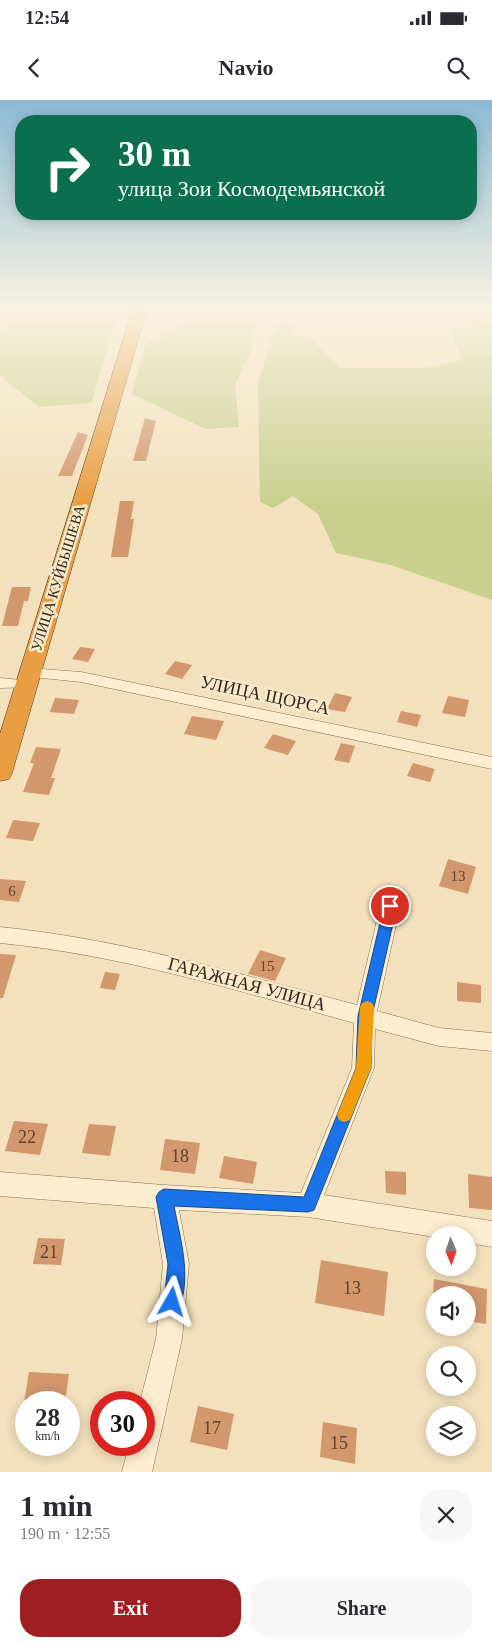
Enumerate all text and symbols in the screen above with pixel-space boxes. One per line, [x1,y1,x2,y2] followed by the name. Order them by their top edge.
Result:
[25,7,69,28] text: 12:54
[20,54,48,82] icon: back
[444,54,472,82] icon: search
[219,55,274,80] text: Navio
[35,135,100,200] icon: right
[118,135,191,174] text: 30 m
[118,176,385,201] text: улица Зои Космодемьянской
[28,503,88,653] street label: УЛИЦА КУЙБЫШЕВА
[198,672,332,718] street label: УЛИЦА ЩОРСА
[451,868,466,884] house number: 13
[8,883,16,899] house number: 6
[369,885,411,927] pin
[376,892,404,920] icon: arrive
[166,953,328,1015] street label: ГАРАЖНАЯ УЛИЦА
[260,958,275,974] house number: 15
[18,1127,36,1147] house number: 22
[171,1146,189,1166] house number: 18
[426,1226,476,1276] north arrow
[426,1226,476,1456] map controls
[40,1242,58,1262] house number: 21
[145,1275,197,1327] position arrow
[343,1278,361,1298] house number: 13
[426,1286,476,1336] button: sound
[426,1346,476,1396] button: search
[90,1391,155,1456] speed limit sign: 30
[35,1404,60,1431] text: 28
[426,1406,476,1456] button: layers
[203,1418,221,1438] house number: 17
[35,1429,60,1443] text: km/h
[330,1433,348,1453] house number: 15
[20,1489,93,1522] text: 1 min
[420,1489,472,1541] button: close
[20,1525,110,1542] text: 190 m · 12:55
[20,1579,241,1637] button: Exit
[251,1579,472,1637] button: Share

